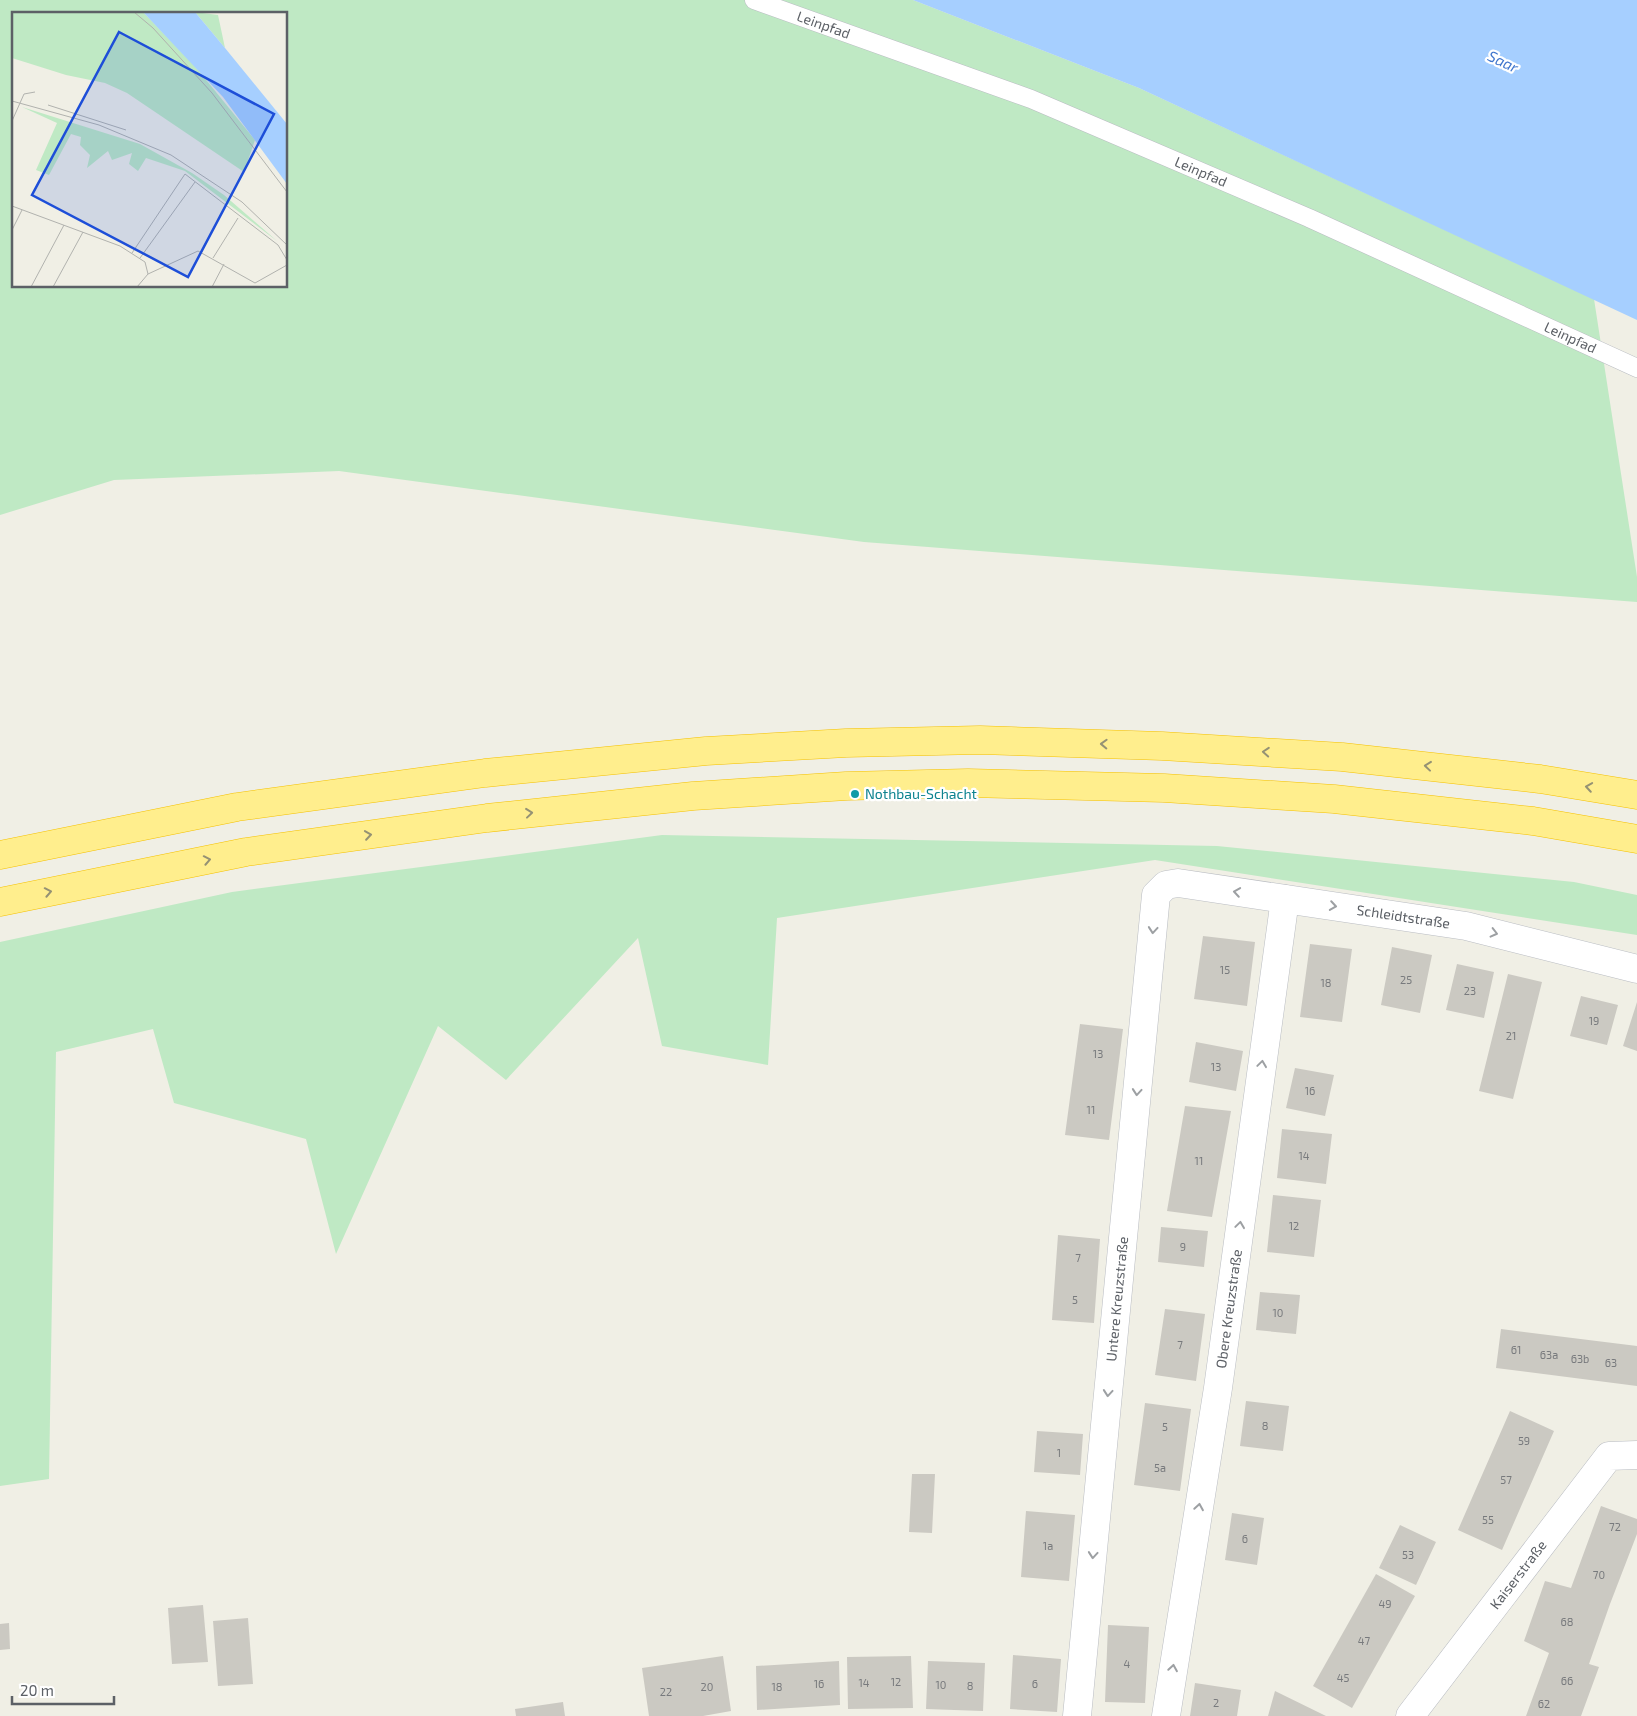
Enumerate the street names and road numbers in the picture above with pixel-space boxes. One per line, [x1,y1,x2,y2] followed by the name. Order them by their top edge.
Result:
[795,7,853,42] street label: Leinpfad
[1172,153,1230,190] street label: Leinpfad
[1542,318,1599,356] street label: Leinpfad
[1356,901,1451,932] street label: Schleidtstraße
[1102,1236,1131,1362] street label: Untere Kreuzstraße
[1212,1248,1245,1369] street label: Obere Kreuzstraße
[1486,1536,1550,1612] street label: Kaiserstraße

